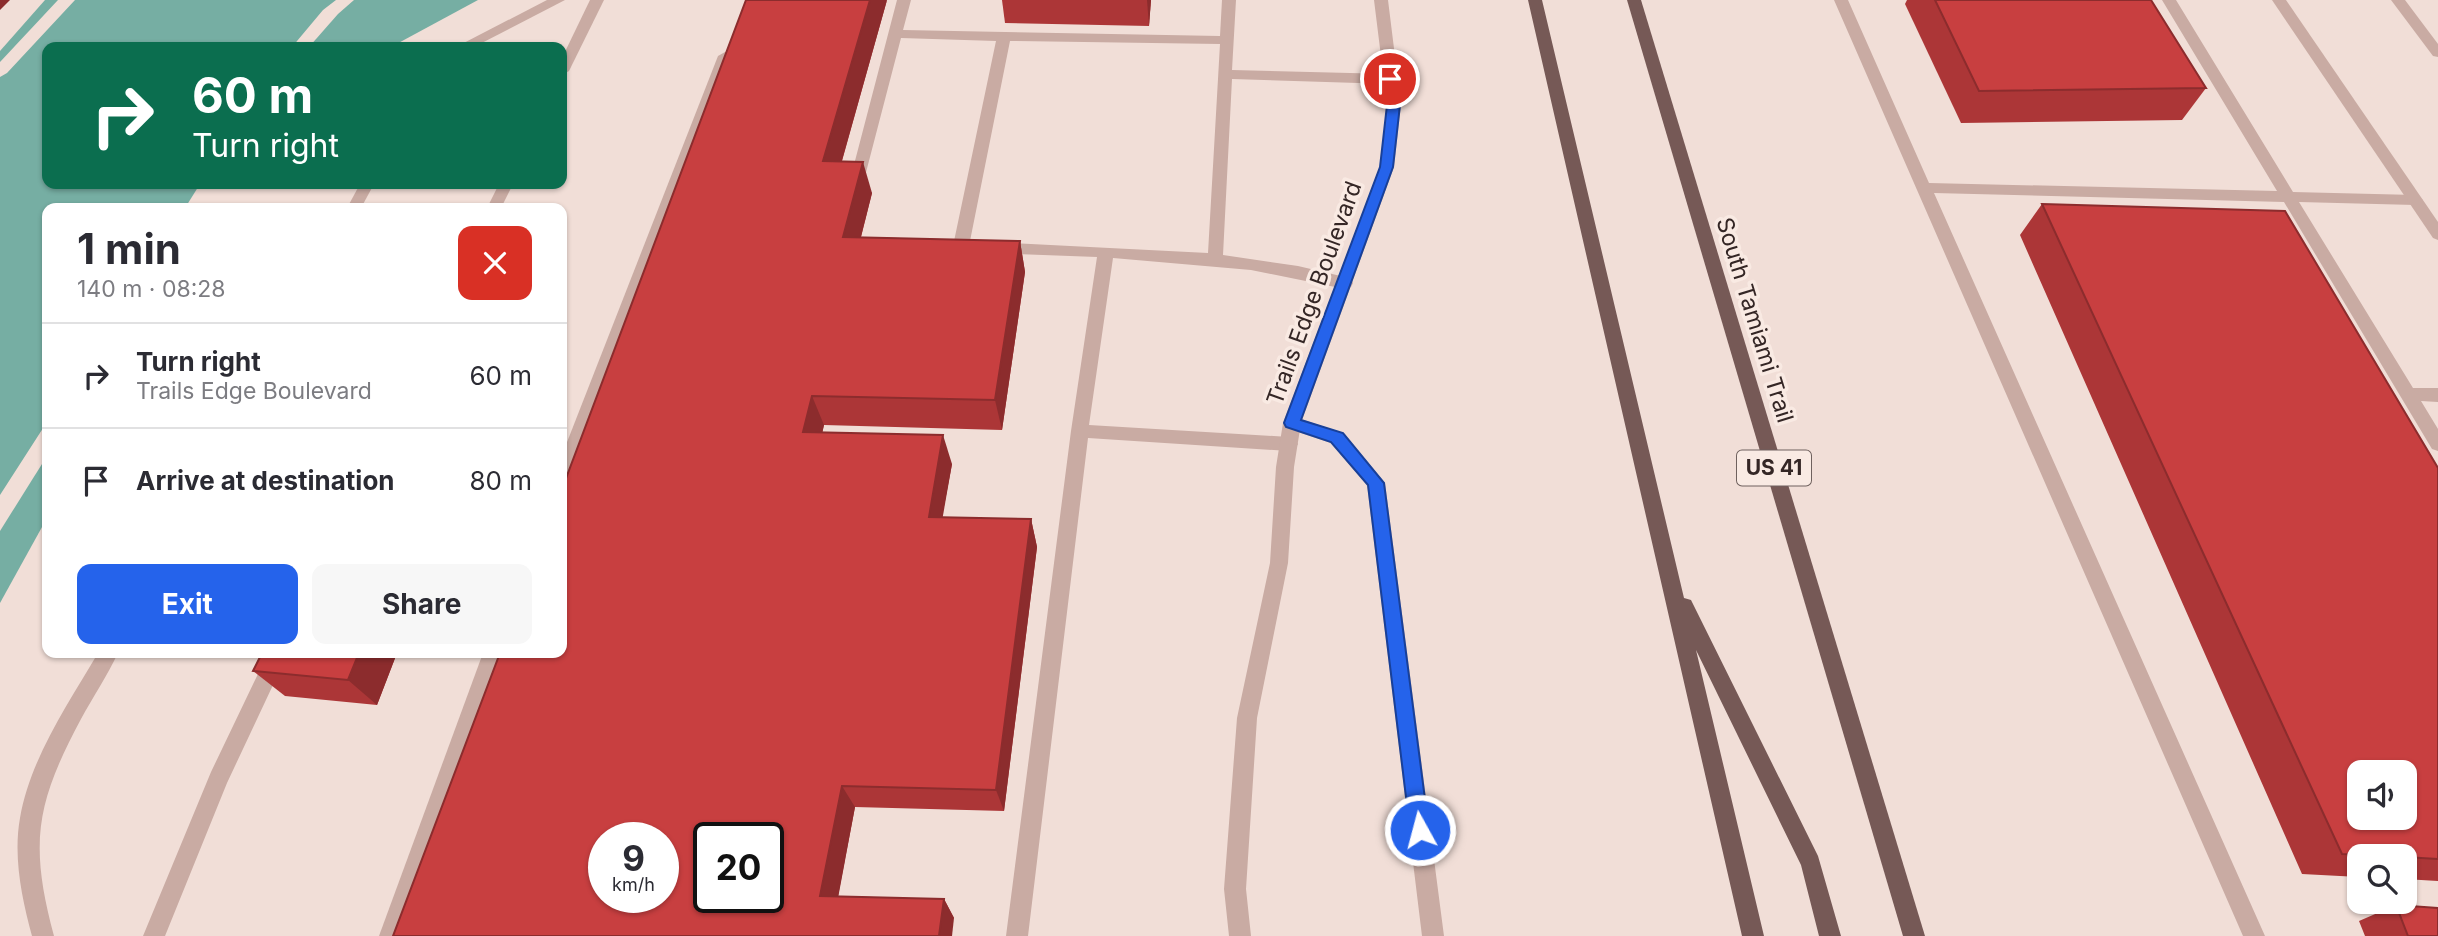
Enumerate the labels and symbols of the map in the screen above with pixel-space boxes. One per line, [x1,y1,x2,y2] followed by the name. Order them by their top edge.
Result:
[1360,49,1420,109] pin
[1261,177,1367,409] street label: Trails Edge Boulevard
[1710,214,1800,426] street label: South Tamiami Trail
[1737,450,1811,486] road number: US 41
[1383,793,1457,867] position arrow
[693,822,784,913] speed limit sign: 20

